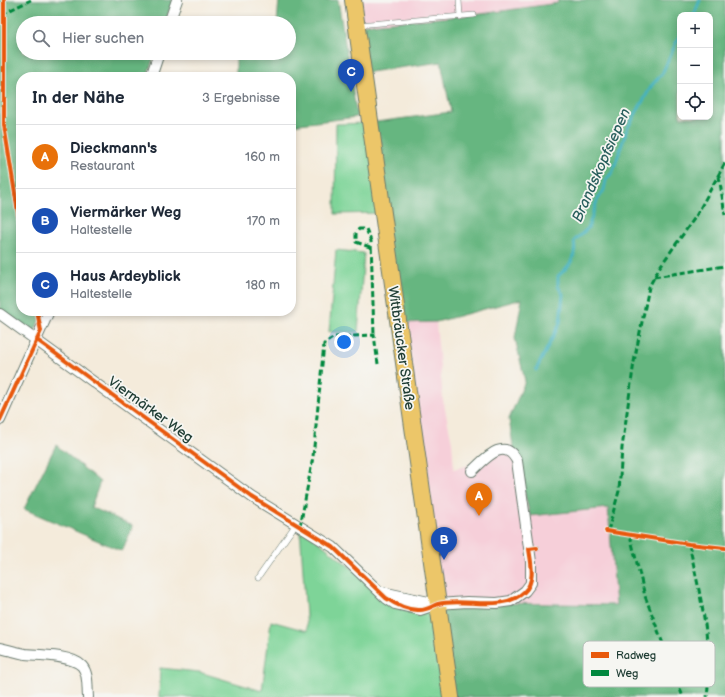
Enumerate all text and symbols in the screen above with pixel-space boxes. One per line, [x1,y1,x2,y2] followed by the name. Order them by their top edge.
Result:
[677,12,713,120] map controls
[677,12,713,48] button: +
[16,16,296,60] search box
[30,27,52,49] icon: search
[62,29,144,48] text: Hier suchen
[677,48,713,84] button: −
[338,59,364,92] pin: C
[677,84,713,120] button: locate
[32,88,125,108] text: In der Nähe
[202,90,280,106] text: 3 Ergebnisse
[568,105,635,225] water label: Brandskopfsiepen
[70,139,157,158] text: Dieckmann's
[41,149,49,165] text: A
[245,149,280,165] text: 160 m
[70,158,135,174] text: Restaurant
[70,203,181,222] text: Viermärker Weg
[40,213,50,229] text: B
[247,213,280,229] text: 170 m
[70,222,132,238] text: Haltestelle
[70,267,181,286] text: Haus Ardeyblick
[40,277,50,293] text: C
[245,277,280,293] text: 180 m
[384,285,419,411] street label: Wittbräucker Straße
[70,286,132,302] text: Haltestelle
[334,332,354,352] your location
[105,373,197,446] street label: Viermärker Weg
[466,483,492,516] pin: A
[431,527,457,560] pin: B
[583,641,715,687] legend
[616,649,656,662] text: Radweg
[616,667,638,680] text: Weg

